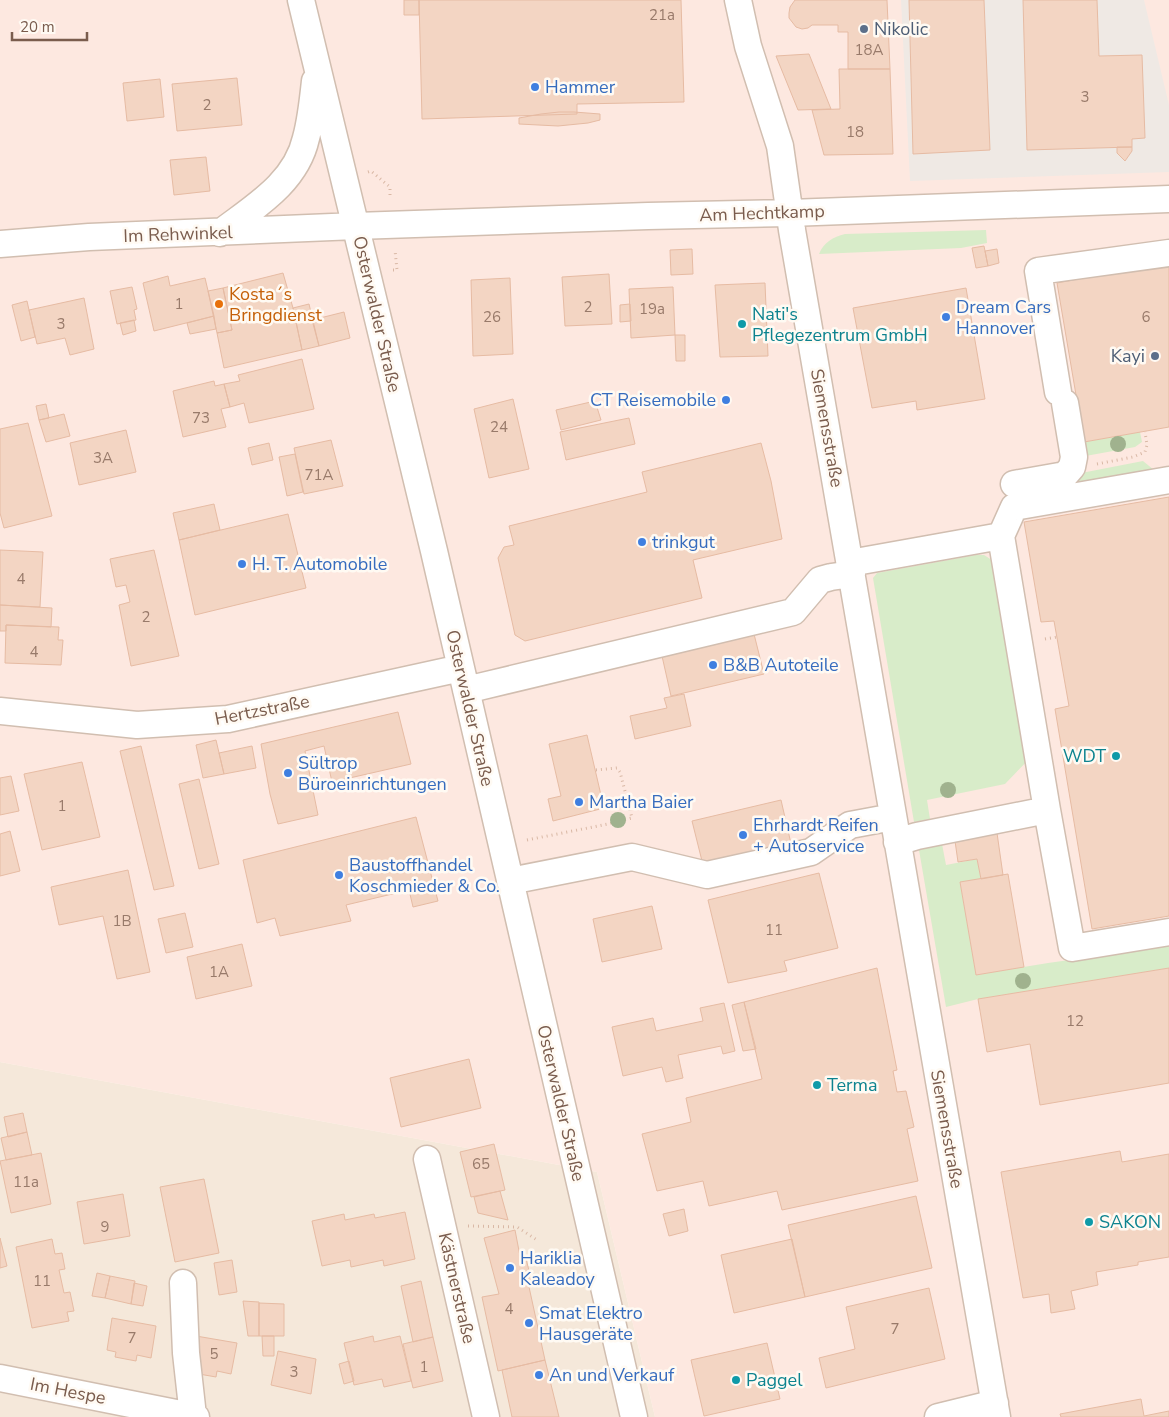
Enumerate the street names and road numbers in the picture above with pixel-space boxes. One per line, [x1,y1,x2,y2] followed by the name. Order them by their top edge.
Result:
[699,199,825,227] street label: Am Hechtkamp
[123,220,234,248] street label: Im Rehwinkel
[347,233,407,395] street label: Osterwalder Straße
[805,367,849,489] street label: Siemensstraße
[440,627,500,789] street label: Osterwalder Straße
[213,689,311,731] street label: Hertzstraße
[531,1022,591,1184] street label: Osterwalder Straße
[925,1068,969,1190] street label: Siemensstraße
[433,1230,481,1346] street label: Kästnerstraße
[28,1372,108,1410] street label: Im Hespe

